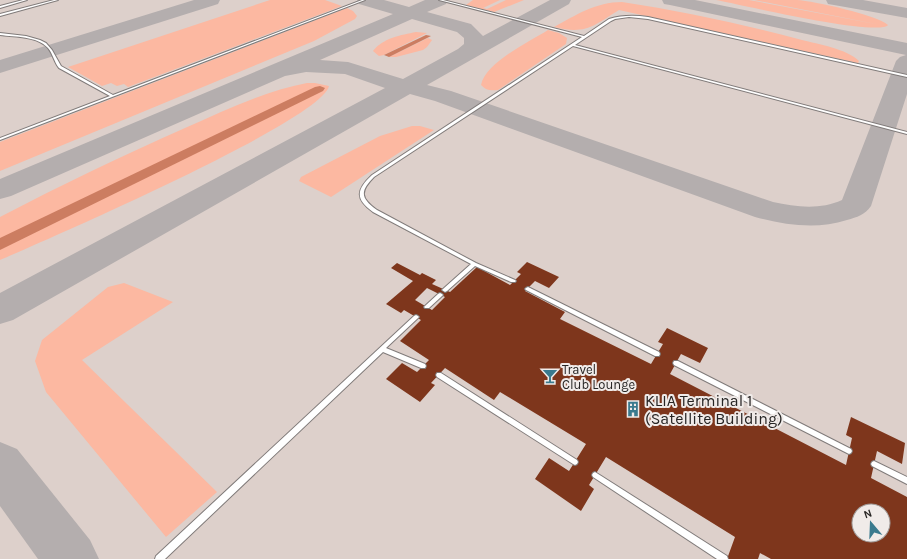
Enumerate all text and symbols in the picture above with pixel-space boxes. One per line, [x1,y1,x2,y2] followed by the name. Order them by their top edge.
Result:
[562,362,636,392] place label: Travel Club Lounge
[541,367,559,385] bar icon: Travel Club Lounge
[645,391,783,428] place label: KLIA Terminal 1 (Satellite Building)
[624,400,642,418] building icon: KLIA Terminal 1 (Satellite Building)
[851,503,891,543] north arrow
[862,507,874,521] text: N

